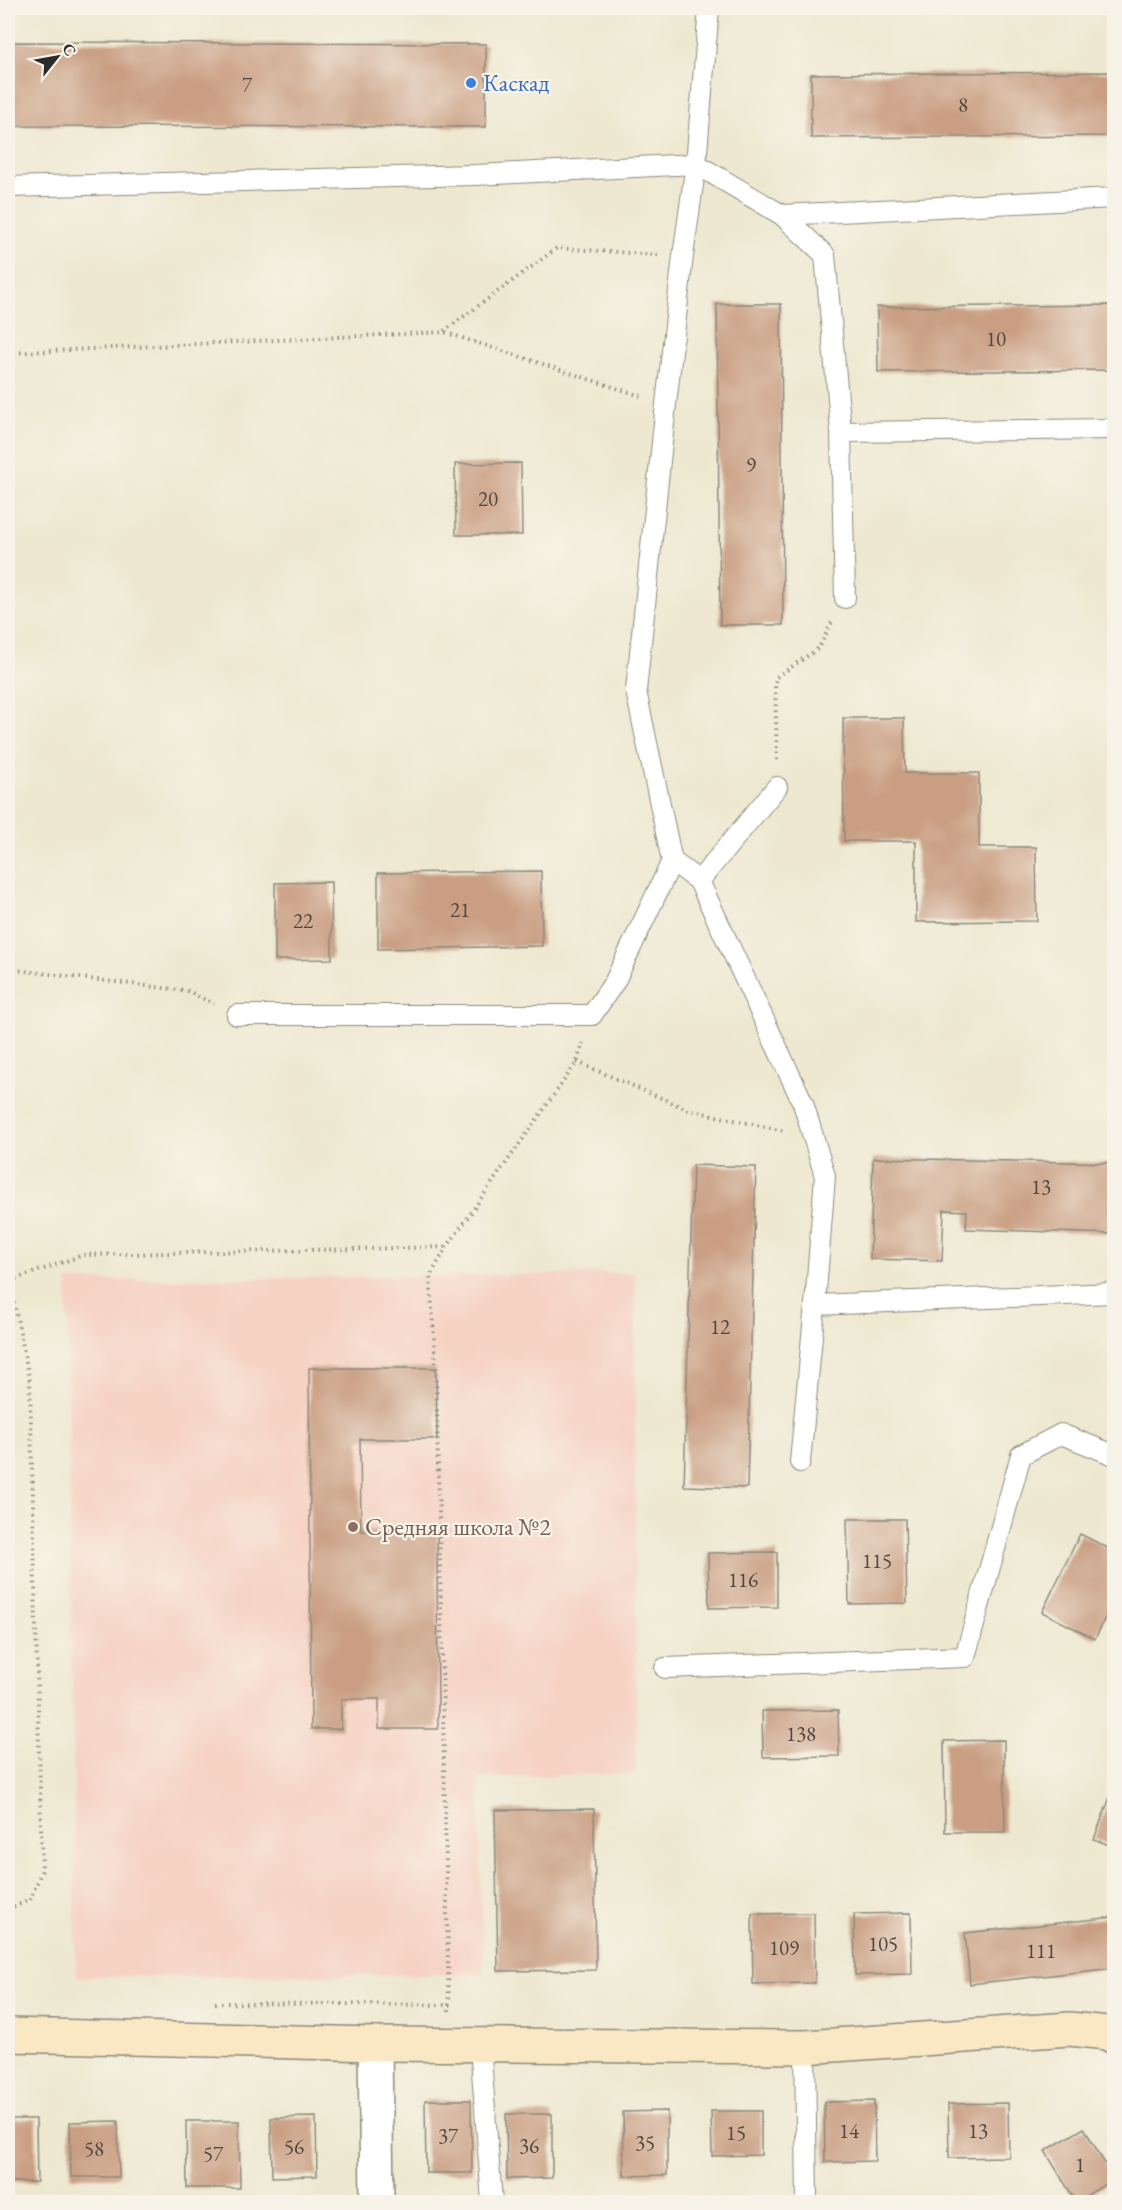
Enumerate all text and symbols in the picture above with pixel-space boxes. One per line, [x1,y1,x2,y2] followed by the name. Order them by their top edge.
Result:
[27,27,87,87] north arrow
[58,39,81,60] text: С
[483,67,550,98] place label: Каскад
[242,71,253,98] house number: 7
[464,76,478,90] marker: Каскад
[958,91,968,118] house number: 8
[986,325,1006,352] house number: 10
[746,451,756,478] house number: 9
[478,485,498,512] house number: 20
[450,896,470,923] house number: 21
[293,907,313,934] house number: 22
[1031,1173,1051,1200] house number: 13
[710,1313,730,1340] house number: 12
[365,1511,551,1542] place label: Средняя школа №2
[346,1520,360,1534] marker: Средняя школа №2
[862,1547,892,1574] house number: 115
[728,1566,758,1593] house number: 116
[786,1720,816,1747] house number: 138
[868,1930,898,1957] house number: 105
[769,1934,799,1961] house number: 109
[1026,1937,1056,1964] house number: 111
[839,2117,860,2144] house number: 14
[968,2117,988,2144] house number: 13
[726,2119,746,2146] house number: 15
[438,2122,459,2149] house number: 37
[635,2129,655,2156] house number: 35
[519,2132,539,2159] house number: 36
[284,2133,304,2160] house number: 56
[84,2135,104,2162] house number: 58
[203,2140,224,2167] house number: 57
[1075,2151,1085,2178] house number: 1

